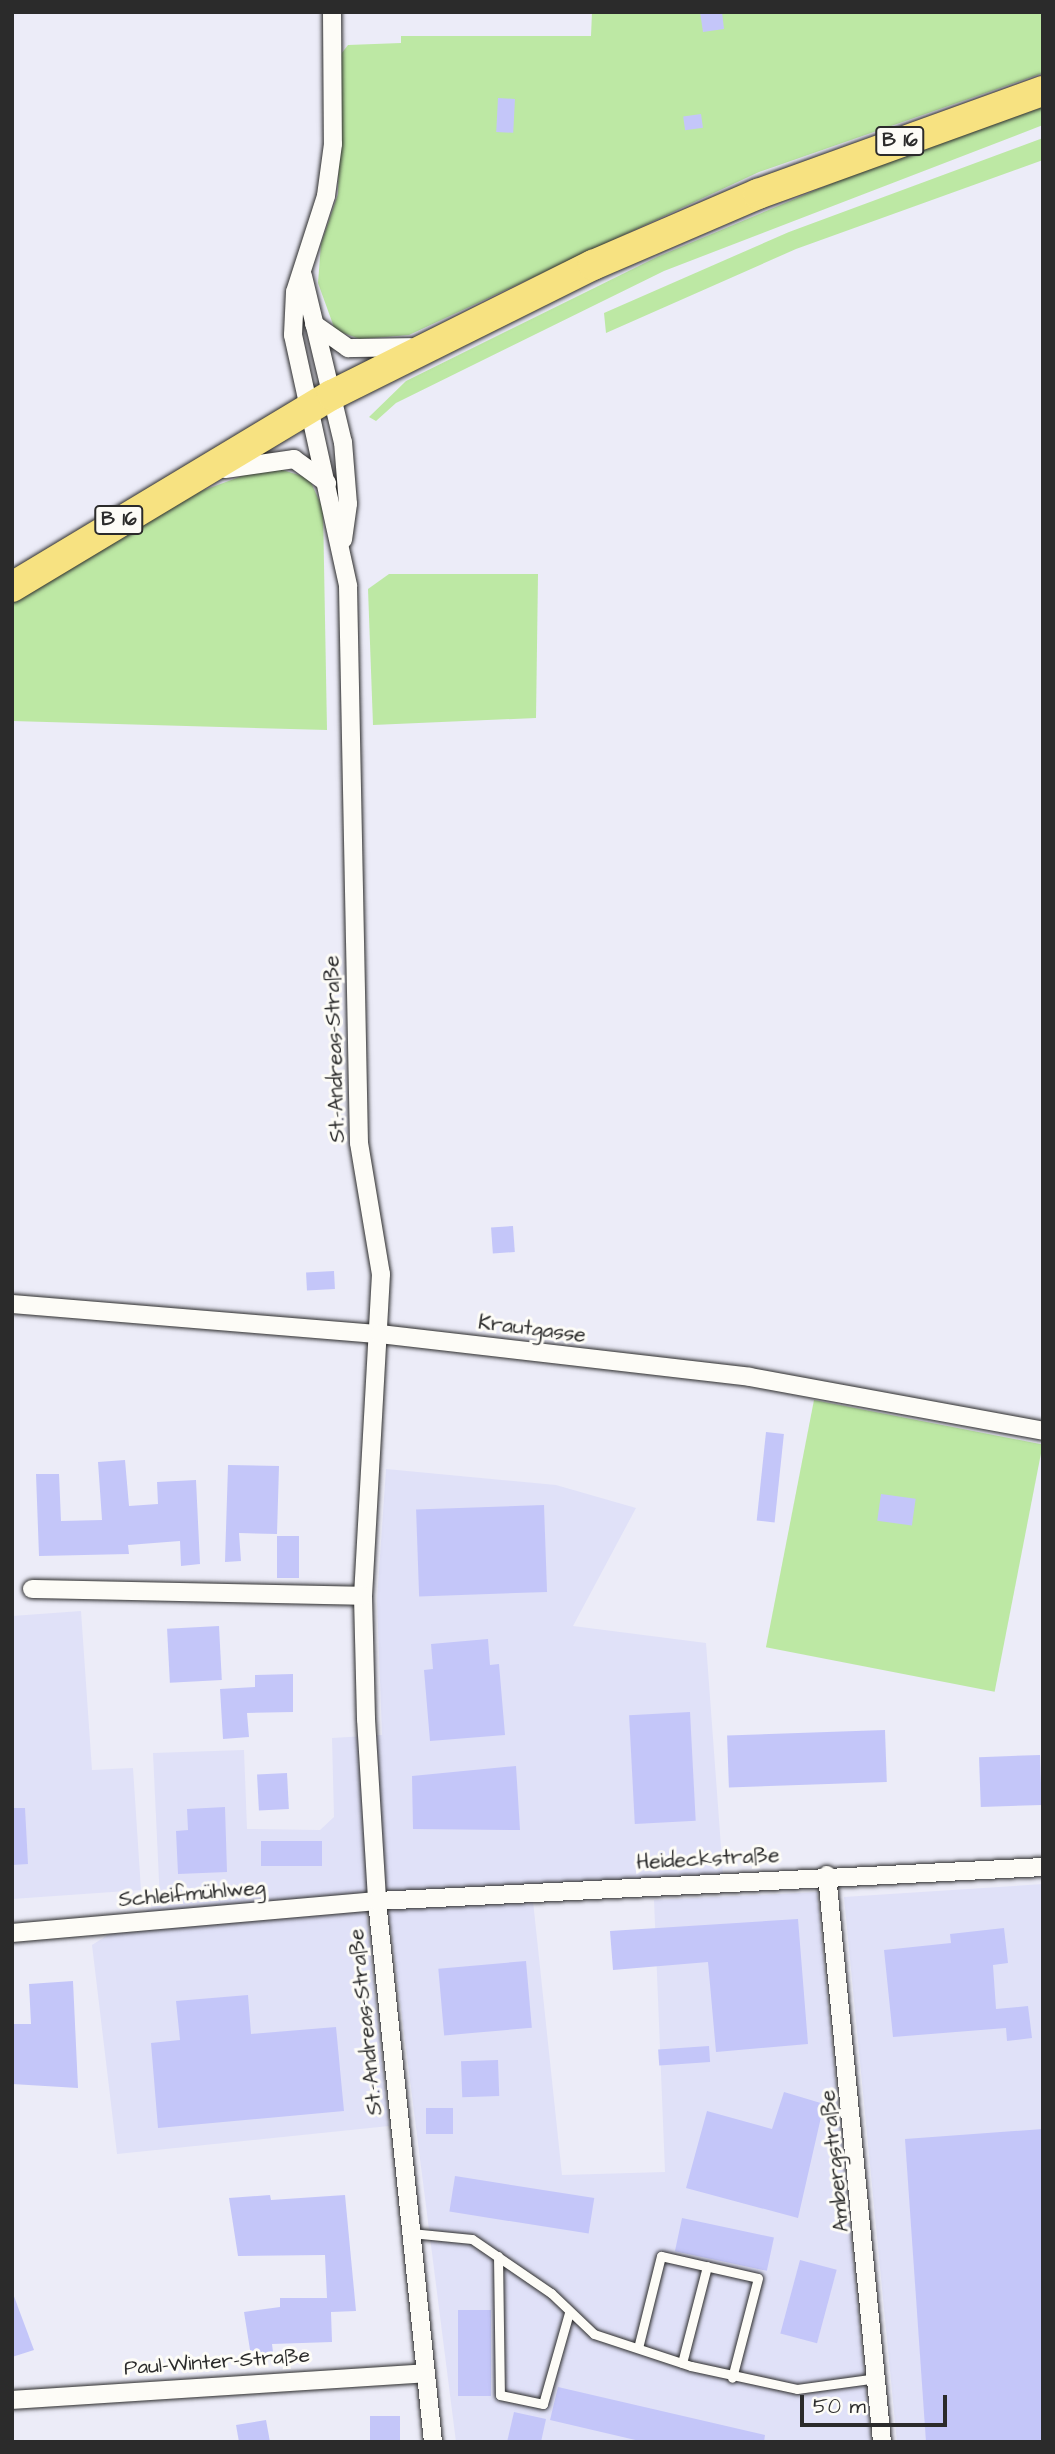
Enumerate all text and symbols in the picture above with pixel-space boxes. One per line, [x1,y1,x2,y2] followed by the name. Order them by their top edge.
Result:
[874,125,926,156] road number: B 16
[93,505,145,536] road number: B 16
[319,955,351,1143] street label: St.-Andreas-Straße
[477,1310,587,1348] street label: Krautgasse
[636,1843,780,1875] street label: Heideckstraße
[117,1875,267,1913] street label: Schleifmühlweg
[344,1927,388,2117] street label: St.-Andreas-Straße
[815,2089,855,2233] street label: Ambergstraße
[123,2343,311,2381] street label: Paul-Winter-Straße
[803,2380,950,2424] scale bar
[813,2392,866,2421] text: 50 m

